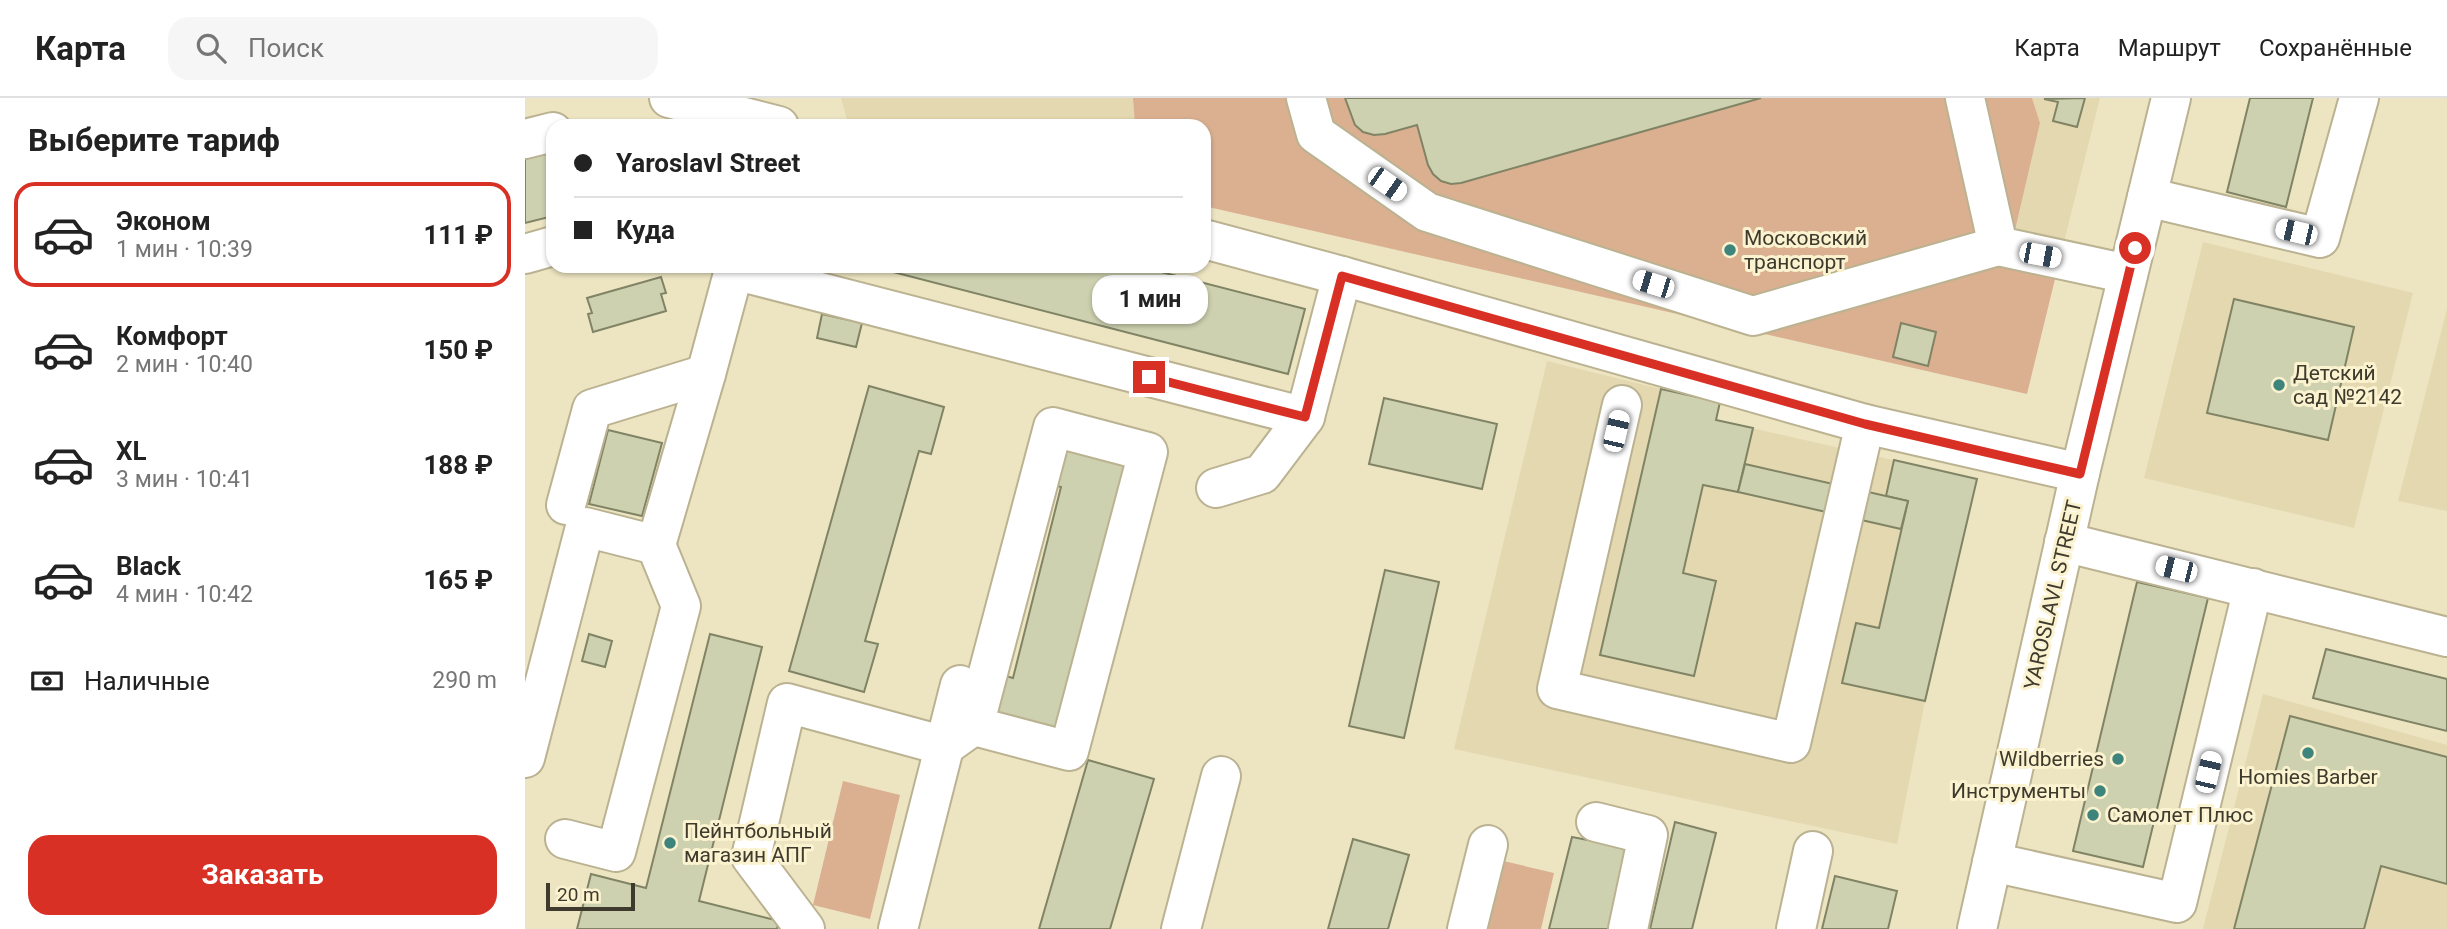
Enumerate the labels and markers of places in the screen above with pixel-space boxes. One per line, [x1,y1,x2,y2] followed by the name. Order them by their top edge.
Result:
[1744,226,1867,274] place label: Московский транспорт
[1722,242,1738,258] marker: Московский транспорт
[2293,361,2402,409] place label: Детский сад №2142
[2271,377,2287,393] marker: Детский сад №2142
[2300,745,2316,761] marker: Homies Barber
[1999,747,2104,771] place label: Wildberries
[2110,751,2126,767] marker: Wildberries
[2238,765,2378,789] place label: Homies Barber
[1951,779,2086,803] place label: Инструменты
[2092,783,2108,799] marker: Инструменты
[2107,803,2253,827] place label: Самолет Плюс
[2085,807,2101,823] marker: Самолет Плюс
[684,819,832,867] place label: Пейнтбольный магазин АПГ
[662,835,678,851] marker: Пейнтбольный магазин АПГ

